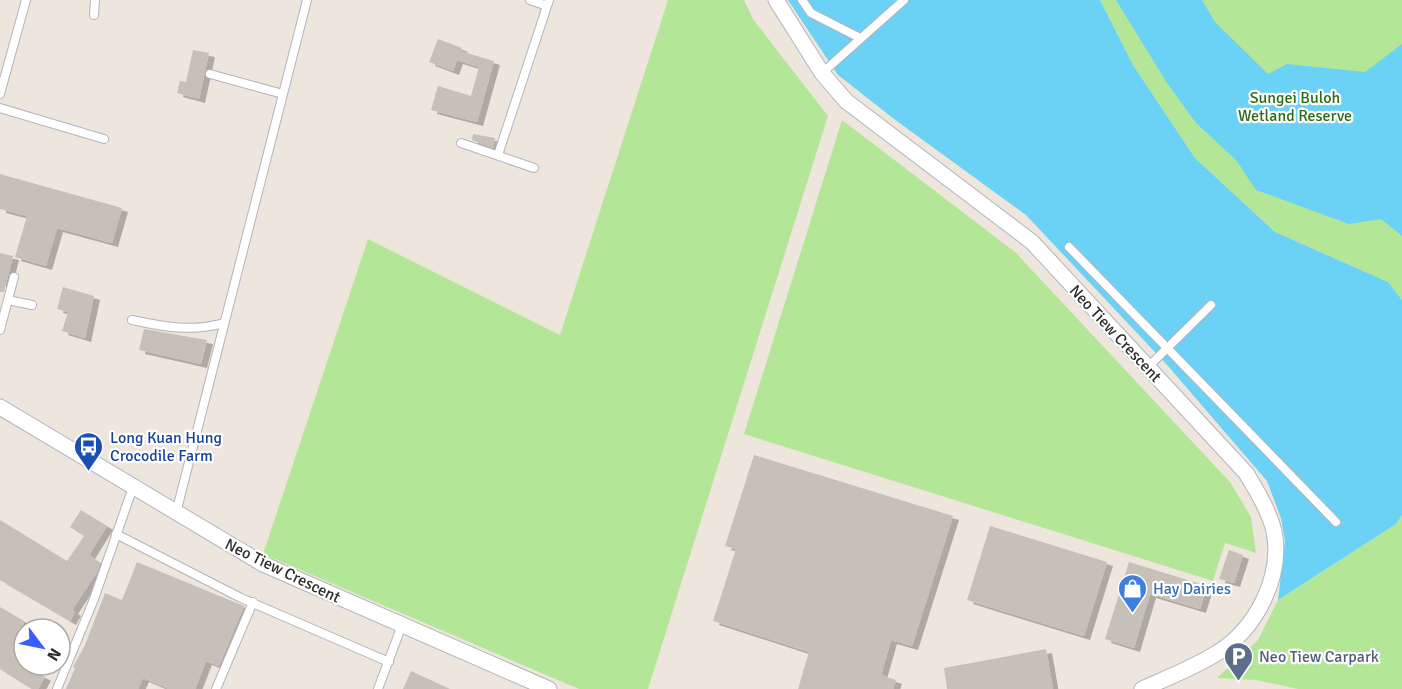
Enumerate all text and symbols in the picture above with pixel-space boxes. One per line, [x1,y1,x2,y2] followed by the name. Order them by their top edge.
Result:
[1238,88,1352,126] park label: Sungei Buloh Wetland Reserve
[1065,281,1166,387] street label: Neo Tiew Crescent
[110,428,222,466] place label: Long Kuan Hung Crocodile Farm
[73,430,105,472] bus stop icon: Long Kuan Hung Crocodile Farm
[222,534,344,608] street label: Neo Tiew Crescent
[1116,572,1148,614] shop icon: Hay Dairies
[1153,579,1231,599] place label: Hay Dairies
[12,617,72,677] north arrow
[1222,640,1254,682] parking icon: Neo Tiew Carpark
[42,644,65,664] text: N
[1259,647,1379,667] place label: Neo Tiew Carpark

